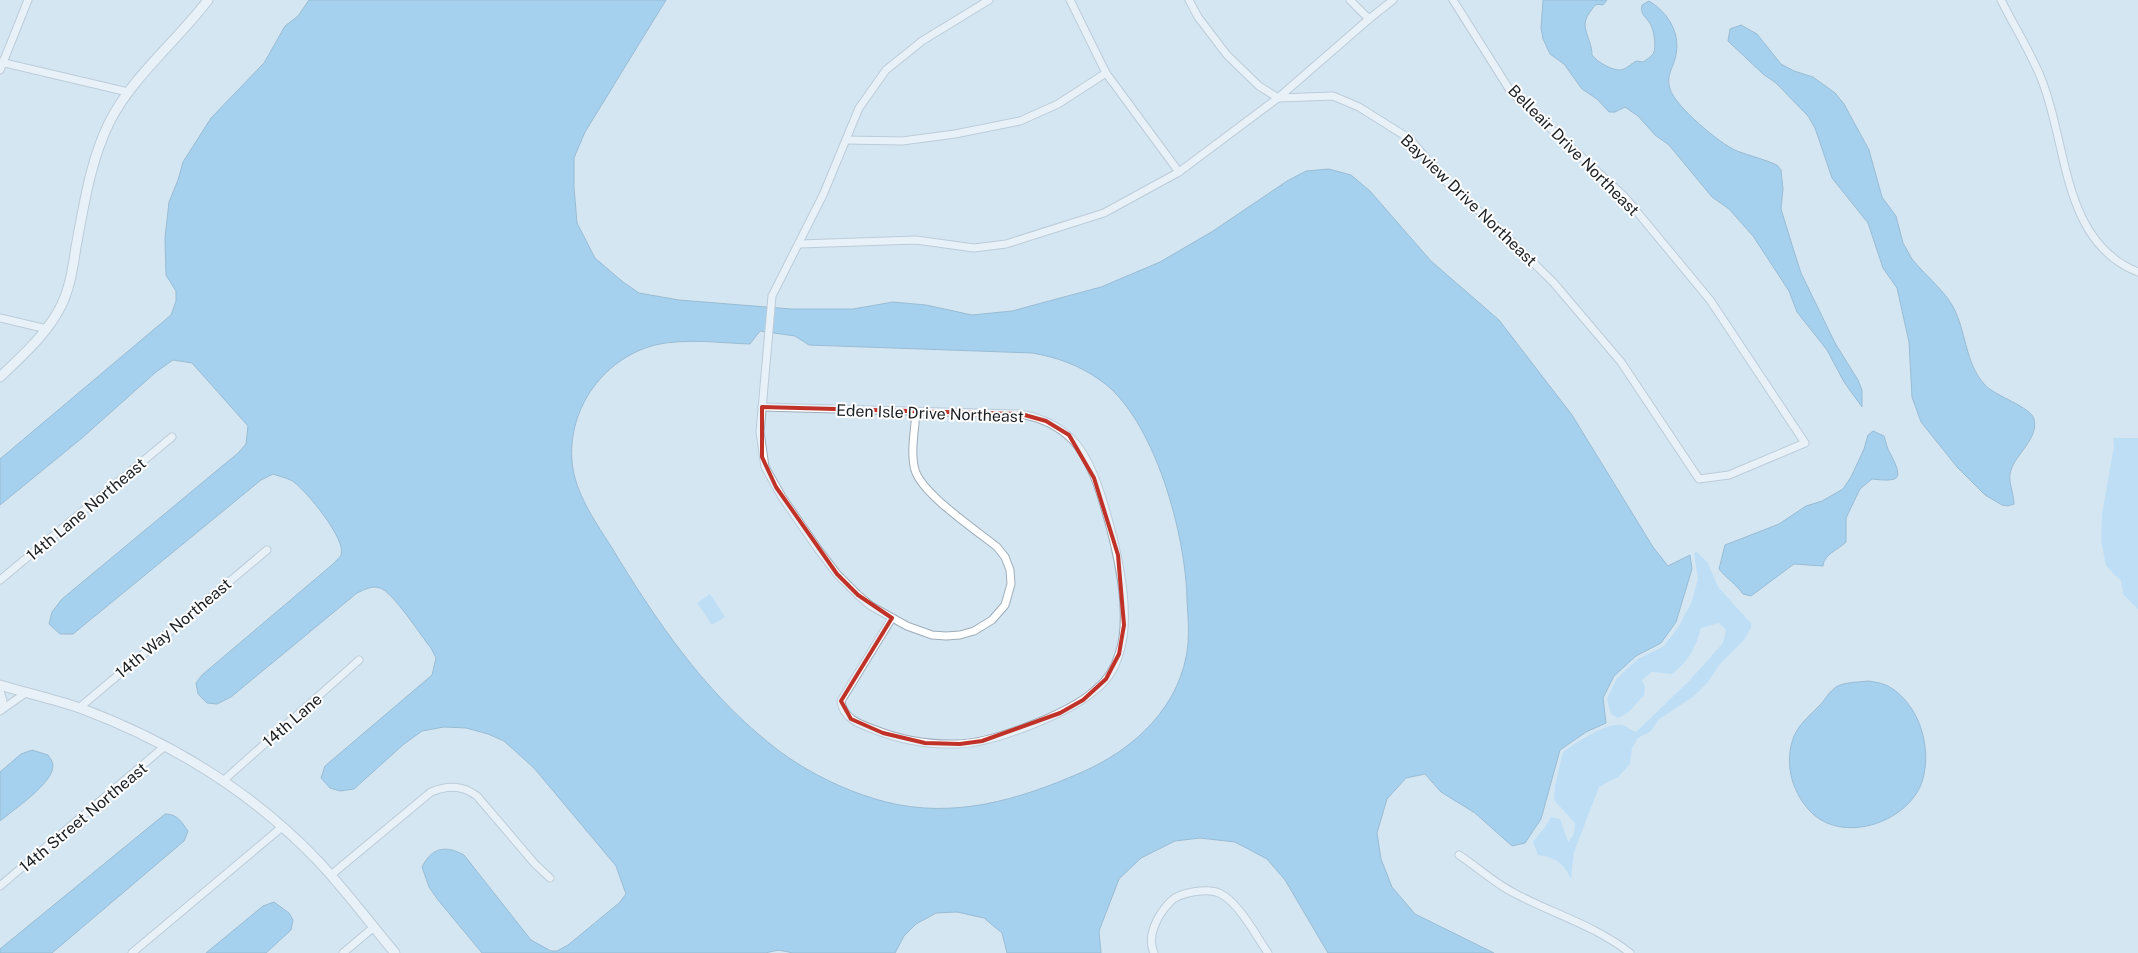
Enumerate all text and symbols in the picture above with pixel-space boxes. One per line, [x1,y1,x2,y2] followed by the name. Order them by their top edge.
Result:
[1504,81,1643,220] street label: Belleair Drive Northeast
[1397,130,1541,270] street label: Bayview Drive Northeast
[836,401,1024,426] street label: Eden Isle Drive Northeast
[23,454,150,565] street label: 14th Lane Northeast
[112,574,235,682] street label: 14th Way Northeast
[259,690,326,751] street label: 14th Lane
[16,758,151,876] street label: 14th Street Northeast

